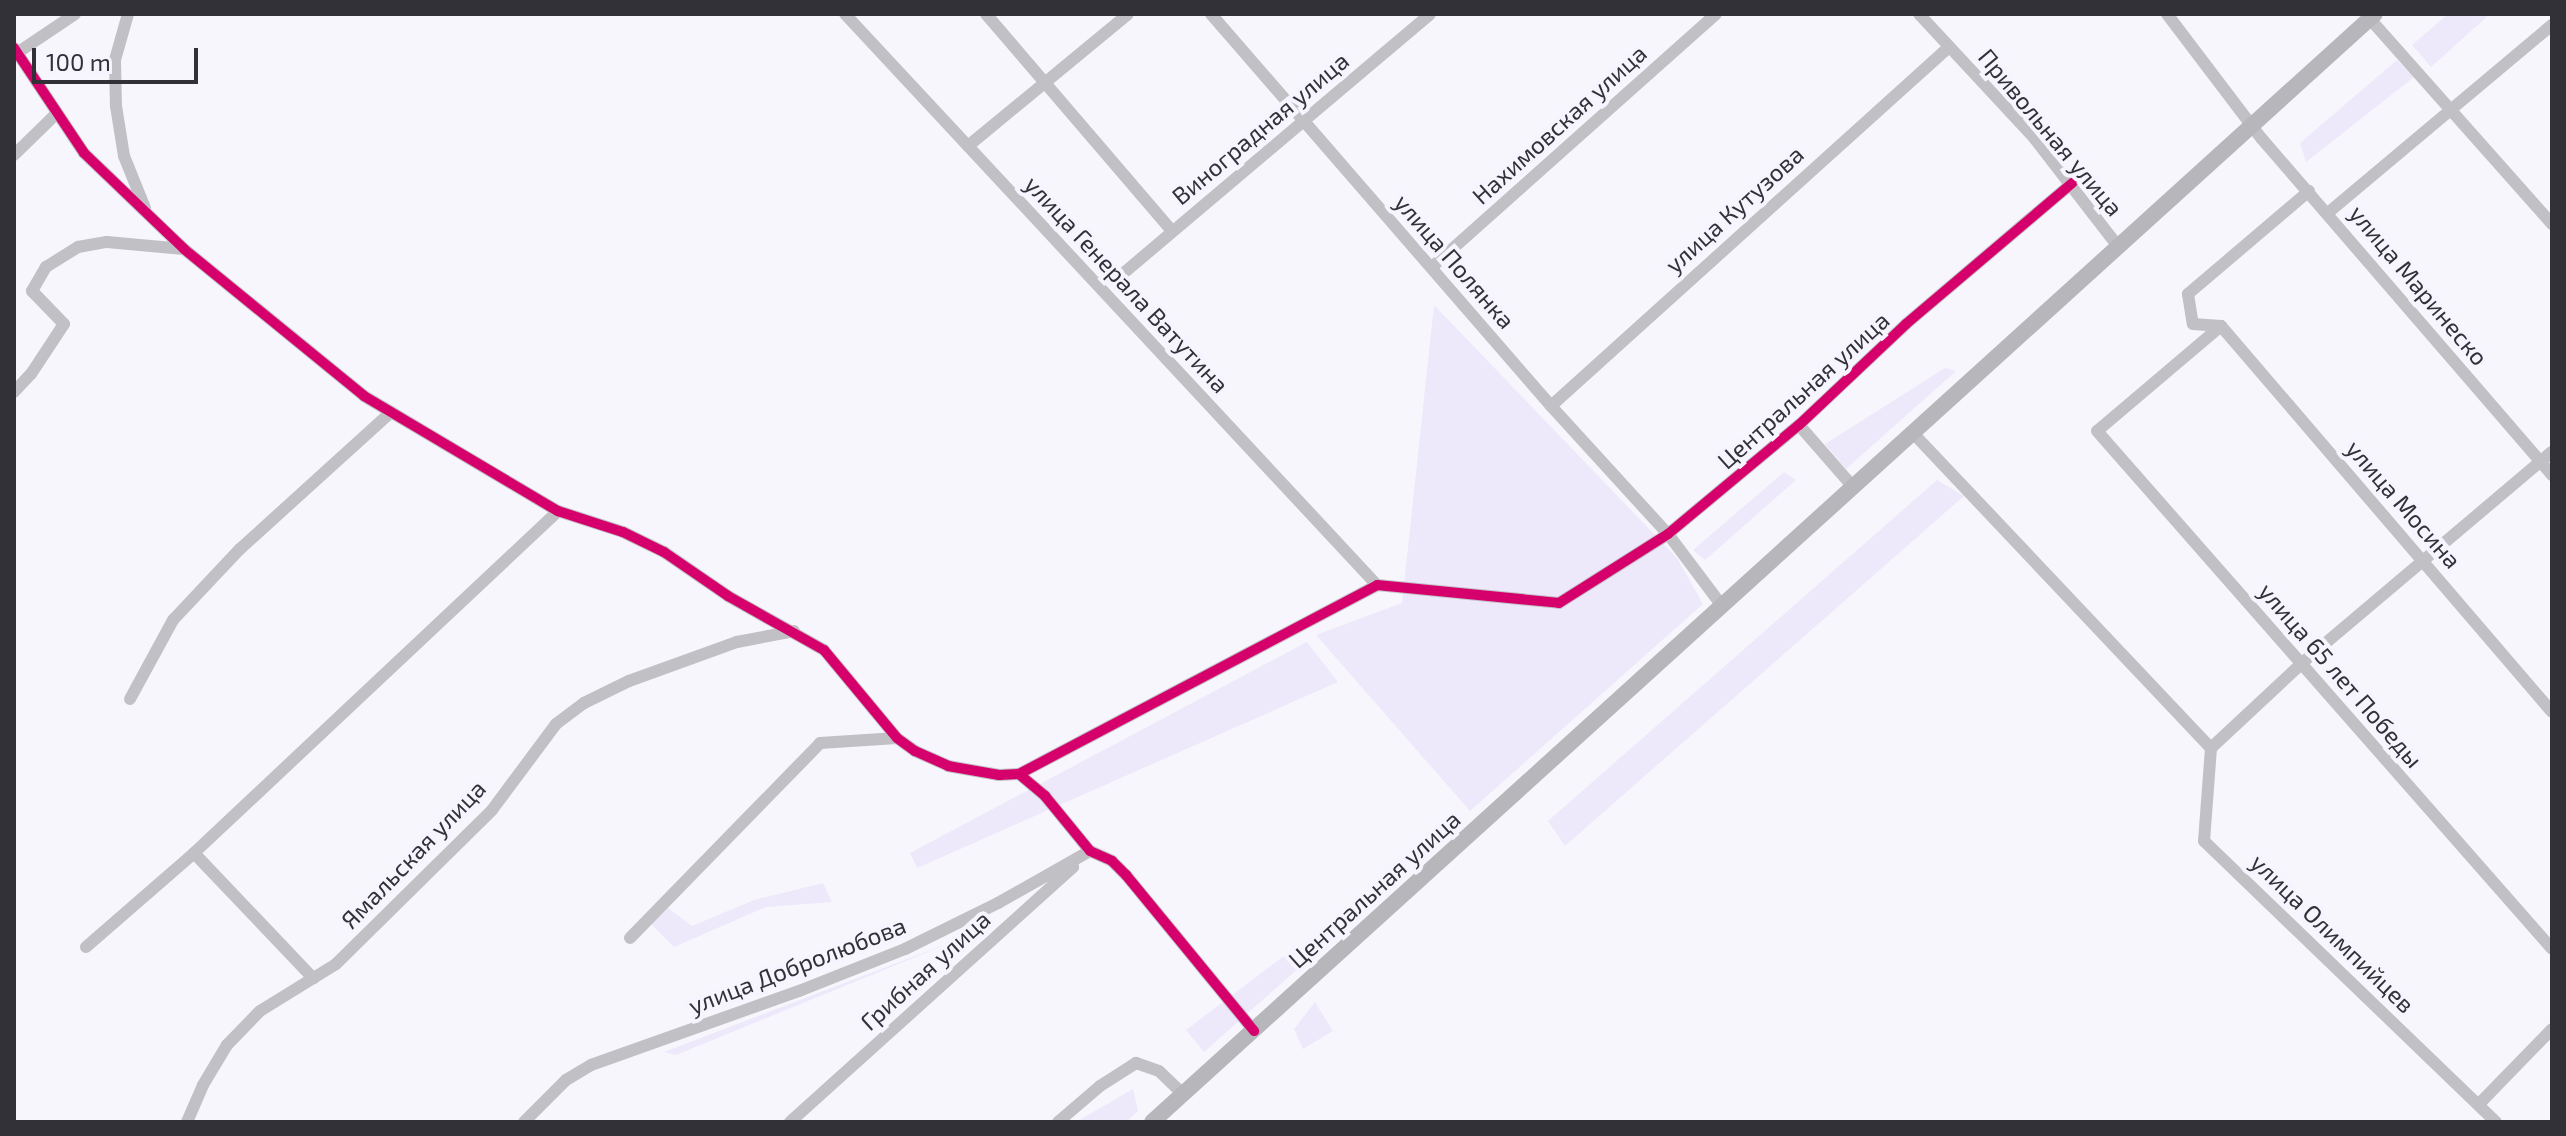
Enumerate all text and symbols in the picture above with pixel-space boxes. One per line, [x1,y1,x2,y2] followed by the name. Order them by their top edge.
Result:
[36,32,202,82] scale bar
[1466,38,1652,210] street label: Нахимовская улица
[1973,43,2129,221] street label: Привольная улица
[1166,46,1354,210] street label: Виноградная улица
[46,47,111,76] text: 100 m
[1659,139,1809,279] street label: улица Кутузова
[1019,170,1235,398] street label: улица Генерала Ватутина
[1389,188,1521,334] street label: улица Полянка
[2344,199,2494,371] street label: улица Маринеско
[1711,305,1895,475] street label: Центральная улица
[2341,434,2467,574] street label: улица Мосина
[2253,577,2429,773] street label: улица 65 лет Победы
[335,774,491,934] street label: Ямальская улица
[1282,804,1466,974] street label: Центральная улица
[2245,848,2421,1018] street label: улица Олимпийцев
[854,904,996,1036] street label: Грибная улица
[684,910,910,1020] street label: улица Добролюбова

